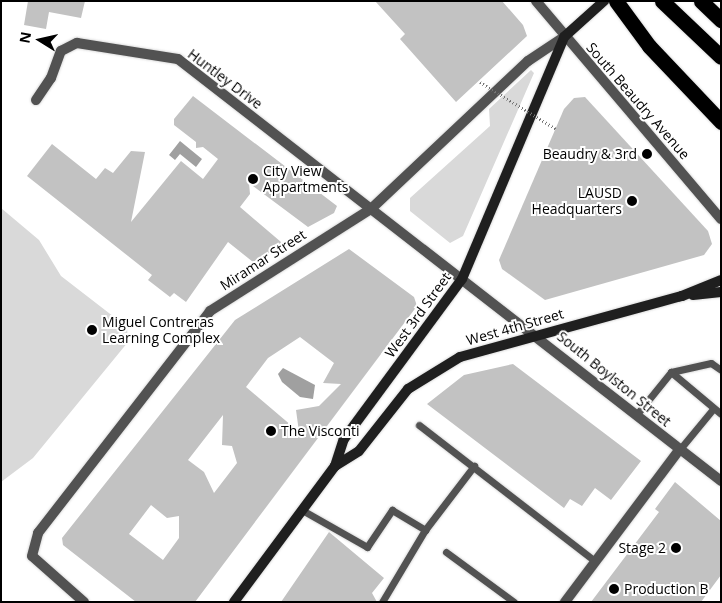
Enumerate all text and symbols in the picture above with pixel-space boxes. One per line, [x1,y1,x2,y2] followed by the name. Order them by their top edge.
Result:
[15,15,65,65] north arrow
[14,30,35,45] text: N
[583,39,693,163] street label: South Beaudry Avenue
[184,46,266,112] street label: Huntley Drive
[543,146,637,162] place label: Beaudry & 3rd
[641,148,653,160] marker: Beaudry & 3rd
[263,163,349,196] place label: City View Appartments
[247,173,259,185] marker: City View Appartments
[532,185,622,218] place label: LAUSD Headquarters
[626,195,638,207] marker: LAUSD Headquarters
[217,226,309,294] street label: Miramar Street
[381,269,455,361] street label: West 3rd Street
[464,305,566,349] street label: West 4th Street
[102,314,220,347] place label: Miguel Contreras Learning Complex
[86,324,98,336] marker: Miguel Contreras Learning Complex
[554,328,674,430] street label: South Boylston Street
[281,423,360,439] place label: The Visconti
[265,425,277,437] marker: The Visconti
[618,540,666,556] place label: Stage 2
[670,542,682,554] marker: Stage 2
[624,581,709,597] place label: Production B
[608,583,620,595] marker: Production B

